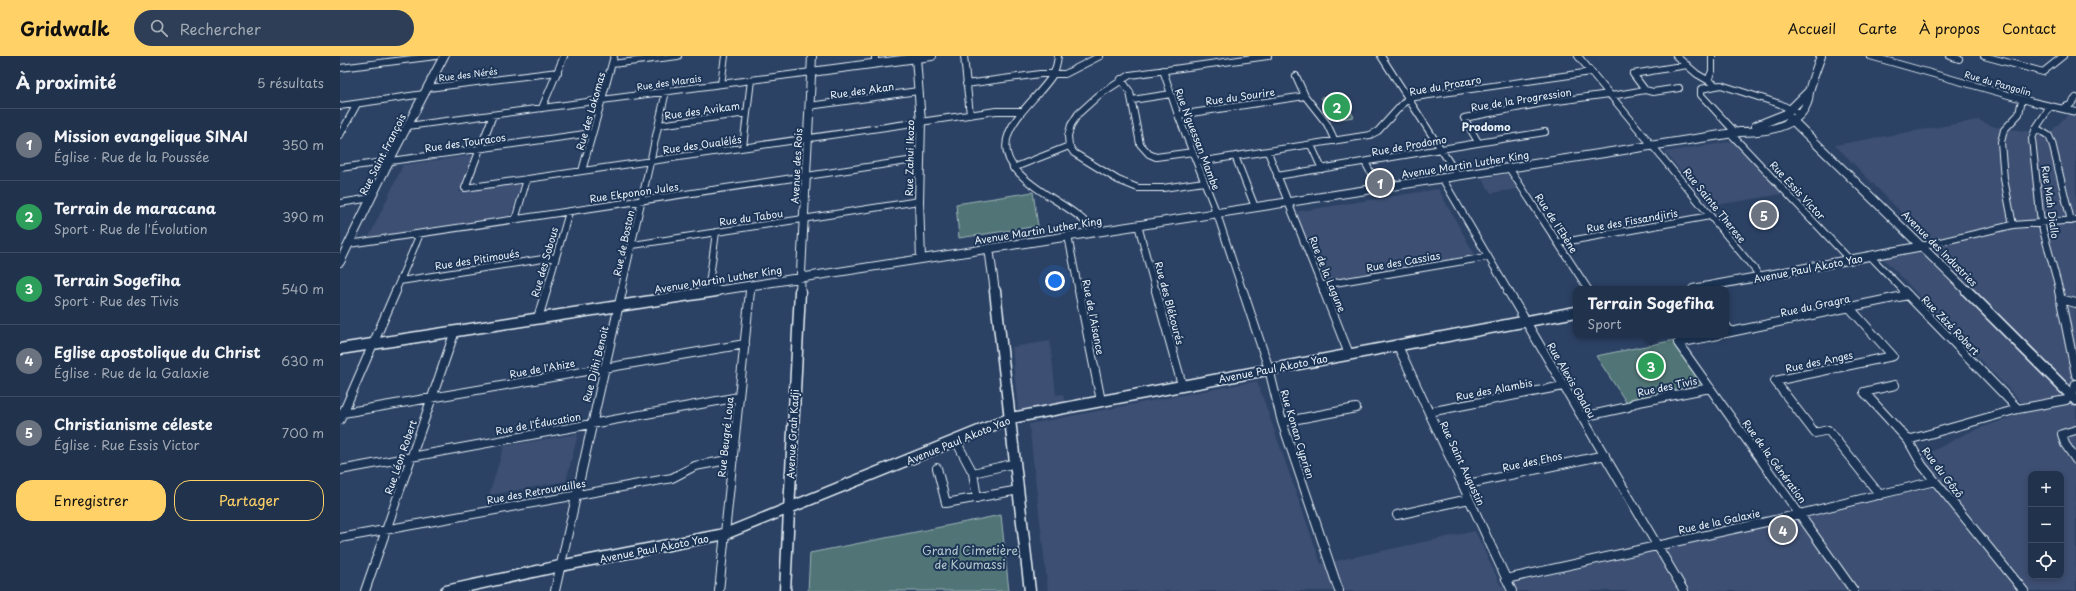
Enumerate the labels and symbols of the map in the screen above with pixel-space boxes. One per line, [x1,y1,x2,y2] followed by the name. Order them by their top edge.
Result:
[438,63,498,85] street label: Rue des Nérés
[1963,67,2033,99] street label: Rue du Pangolin
[572,70,608,152] street label: Rue des Lokomas
[636,71,702,93] street label: Rue des Marais
[1408,71,1483,99] street label: Rue du Prozaro
[829,78,895,102] street label: Rue des Akan
[1204,84,1276,108] street label: Rue du Sourire
[1470,84,1572,114] street label: Rue de la Progression
[1172,86,1225,193] street label: Rue N'guessan Mambe
[1324,92,1350,122] pin: 2
[663,97,741,123] street label: Rue des Avikam
[355,110,409,197] street label: Rue Saint François
[1462,118,1511,135] district label: Prodomo
[901,119,917,196] street label: Rue Zahui Ikozo
[787,127,805,204] street label: Avenue des Rois
[423,129,507,155] street label: Rue des Touracos
[662,131,743,157] street label: Rue des Oualélés
[1370,131,1448,159] street label: Rue de Prodomo
[1400,146,1530,182] street label: Avenue Martin Luther King
[1767,157,1829,223] street label: Rue Essis Victor
[1680,164,1750,246] street label: Rue Sainte Therese
[2038,165,2064,240] street label: Rue Mah Diallo
[1367,168,1393,198] pin: 1
[589,178,680,206] street label: Rue Ekponon Jules
[1532,190,1582,256] street label: Rue de l'Ebène
[1751,200,1777,230] pin: 5
[718,205,784,229] street label: Rue du Tabou
[1585,205,1679,235] street label: Rue des Fissandjiris
[1899,207,1982,290] street label: Avenue des Industries
[609,209,637,277] street label: Rue de Boston
[973,212,1103,248] street label: Avenue Martin Luther King
[527,225,561,299] street label: Rue des Sobous
[1306,234,1350,315] street label: Rue de la Lagune
[434,245,521,273] street label: Rue des Pitimoués
[1365,247,1442,275] street label: Rue des Cassias
[1752,250,1864,286] street label: Avenue Paul Akoto Yao
[1152,260,1188,347] street label: Rue des Blékourés
[653,261,783,297] street label: Avenue Martin Luther King
[1045,271,1065,291] your location
[1079,278,1109,357] street label: Rue de l'Aisance
[1779,290,1852,320] street label: Rue du Gragra
[1919,292,1983,358] street label: Rue Zézé Robert
[578,324,612,404] street label: Rue Djihi Benoit
[1544,339,1600,421] street label: Rue Alexis Gbalou
[1784,346,1855,375] street label: Rue des Anges
[1217,350,1329,386] street label: Avenue Paul Akoto Yao
[1638,351,1664,381] pin: 3
[508,355,576,381] street label: Rue de l'Ahize
[1636,372,1699,400] street label: Rue des Tivis
[1455,374,1534,404] street label: Rue des Alambis
[1276,387,1319,481] street label: Rue Konan Cyprien
[782,389,802,479] street label: Avenue Grah Kadji
[713,395,737,478] street label: Rue Beugré Loua
[494,408,582,438] street label: Rue de l'Éducation
[904,412,1013,468] street label: Avenue Paul Akoto Yao
[1740,416,1810,506] street label: Rue de la Génération
[380,418,420,496] street label: Rue Léon Robert
[1437,418,1489,508] street label: Rue Saint Augustin
[1919,443,1967,501] street label: Rue du Gôzô
[1501,447,1564,475] street label: Rue des Ehos
[485,475,587,507] street label: Rue des Retrouvailles
[1677,505,1761,537] street label: Rue de la Galaxie
[1770,515,1796,545] pin: 4
[598,530,710,566] street label: Avenue Paul Akoto Yao
[922,541,1018,573] park label: Grand Cimetière de Koumassi

